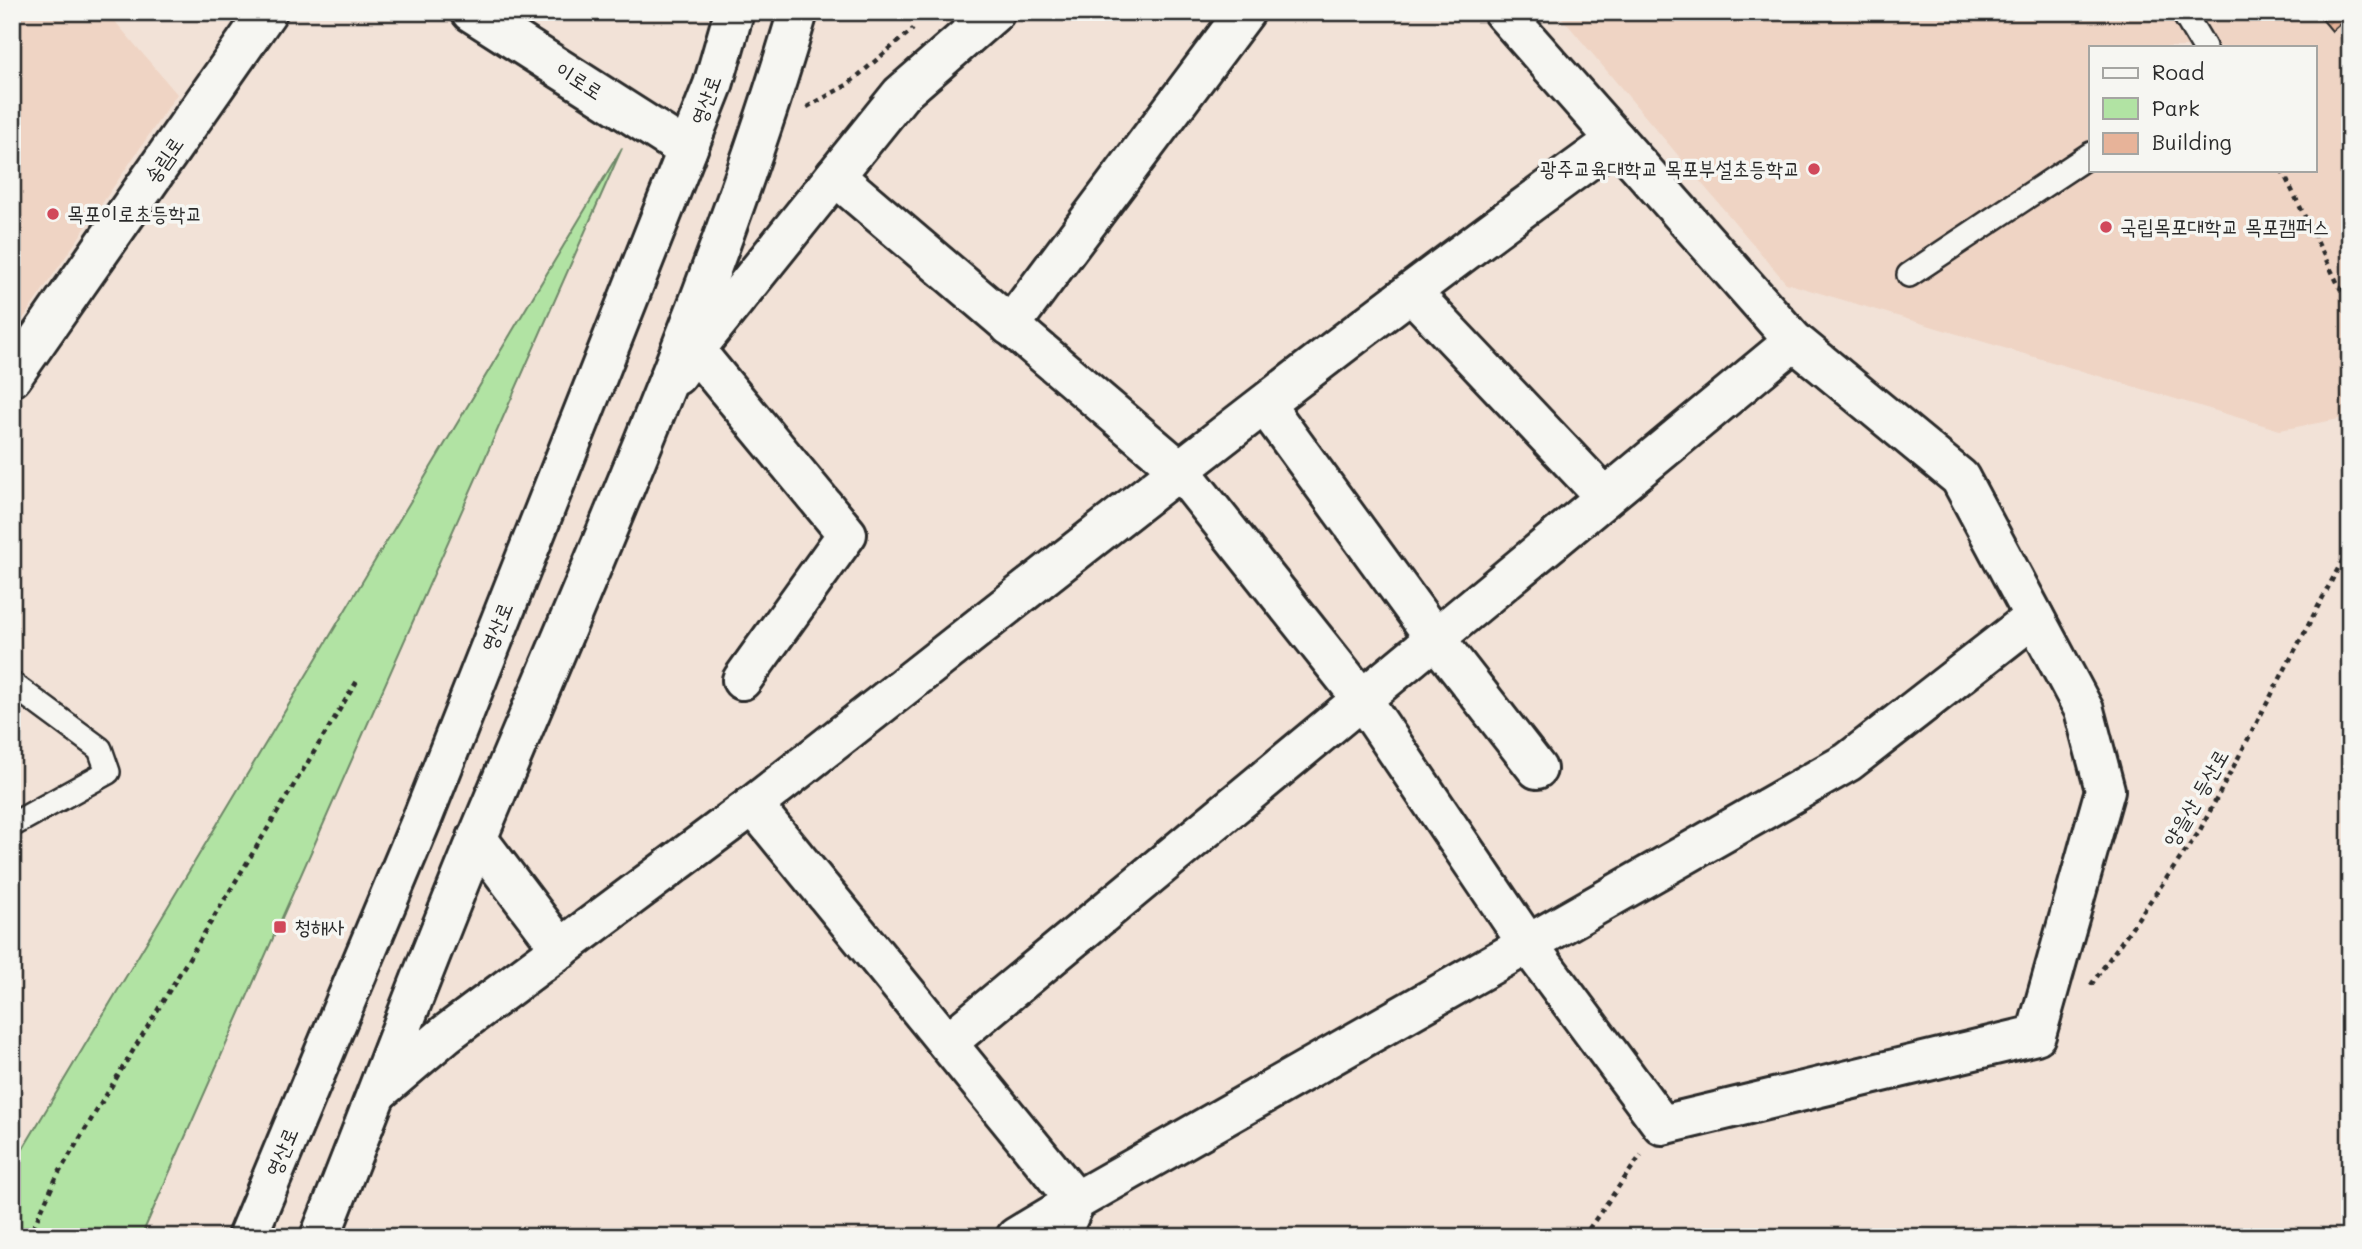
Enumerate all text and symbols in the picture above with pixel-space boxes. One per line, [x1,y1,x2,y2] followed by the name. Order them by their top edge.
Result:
[2089,46,2316,172] legend
[551,55,608,105] street label: 이로로
[2152,58,2204,85] text: Road
[683,71,726,128] street label: 영산로
[2152,94,2200,121] text: Park
[2152,128,2232,155] text: Building
[137,131,188,188] street label: 송림로
[1540,154,1800,181] place label: 광주교육대학교 목포부설초등학교
[1806,161,1822,177] marker: 광주교육대학교 목포부설초등학교
[67,199,202,226] place label: 목포이로초등학교
[45,206,61,222] marker: 목포이로초등학교
[2120,212,2330,239] place label: 국립목포대학교 목포캠퍼스
[2098,219,2114,235] marker: 국립목포대학교 목포캠퍼스
[474,598,518,655] street label: 영산로
[2156,744,2233,851] street label: 양을산 등산로
[294,912,345,939] place label: 청해사
[272,919,288,935] marker: 청해사
[258,1123,303,1180] street label: 영산로

